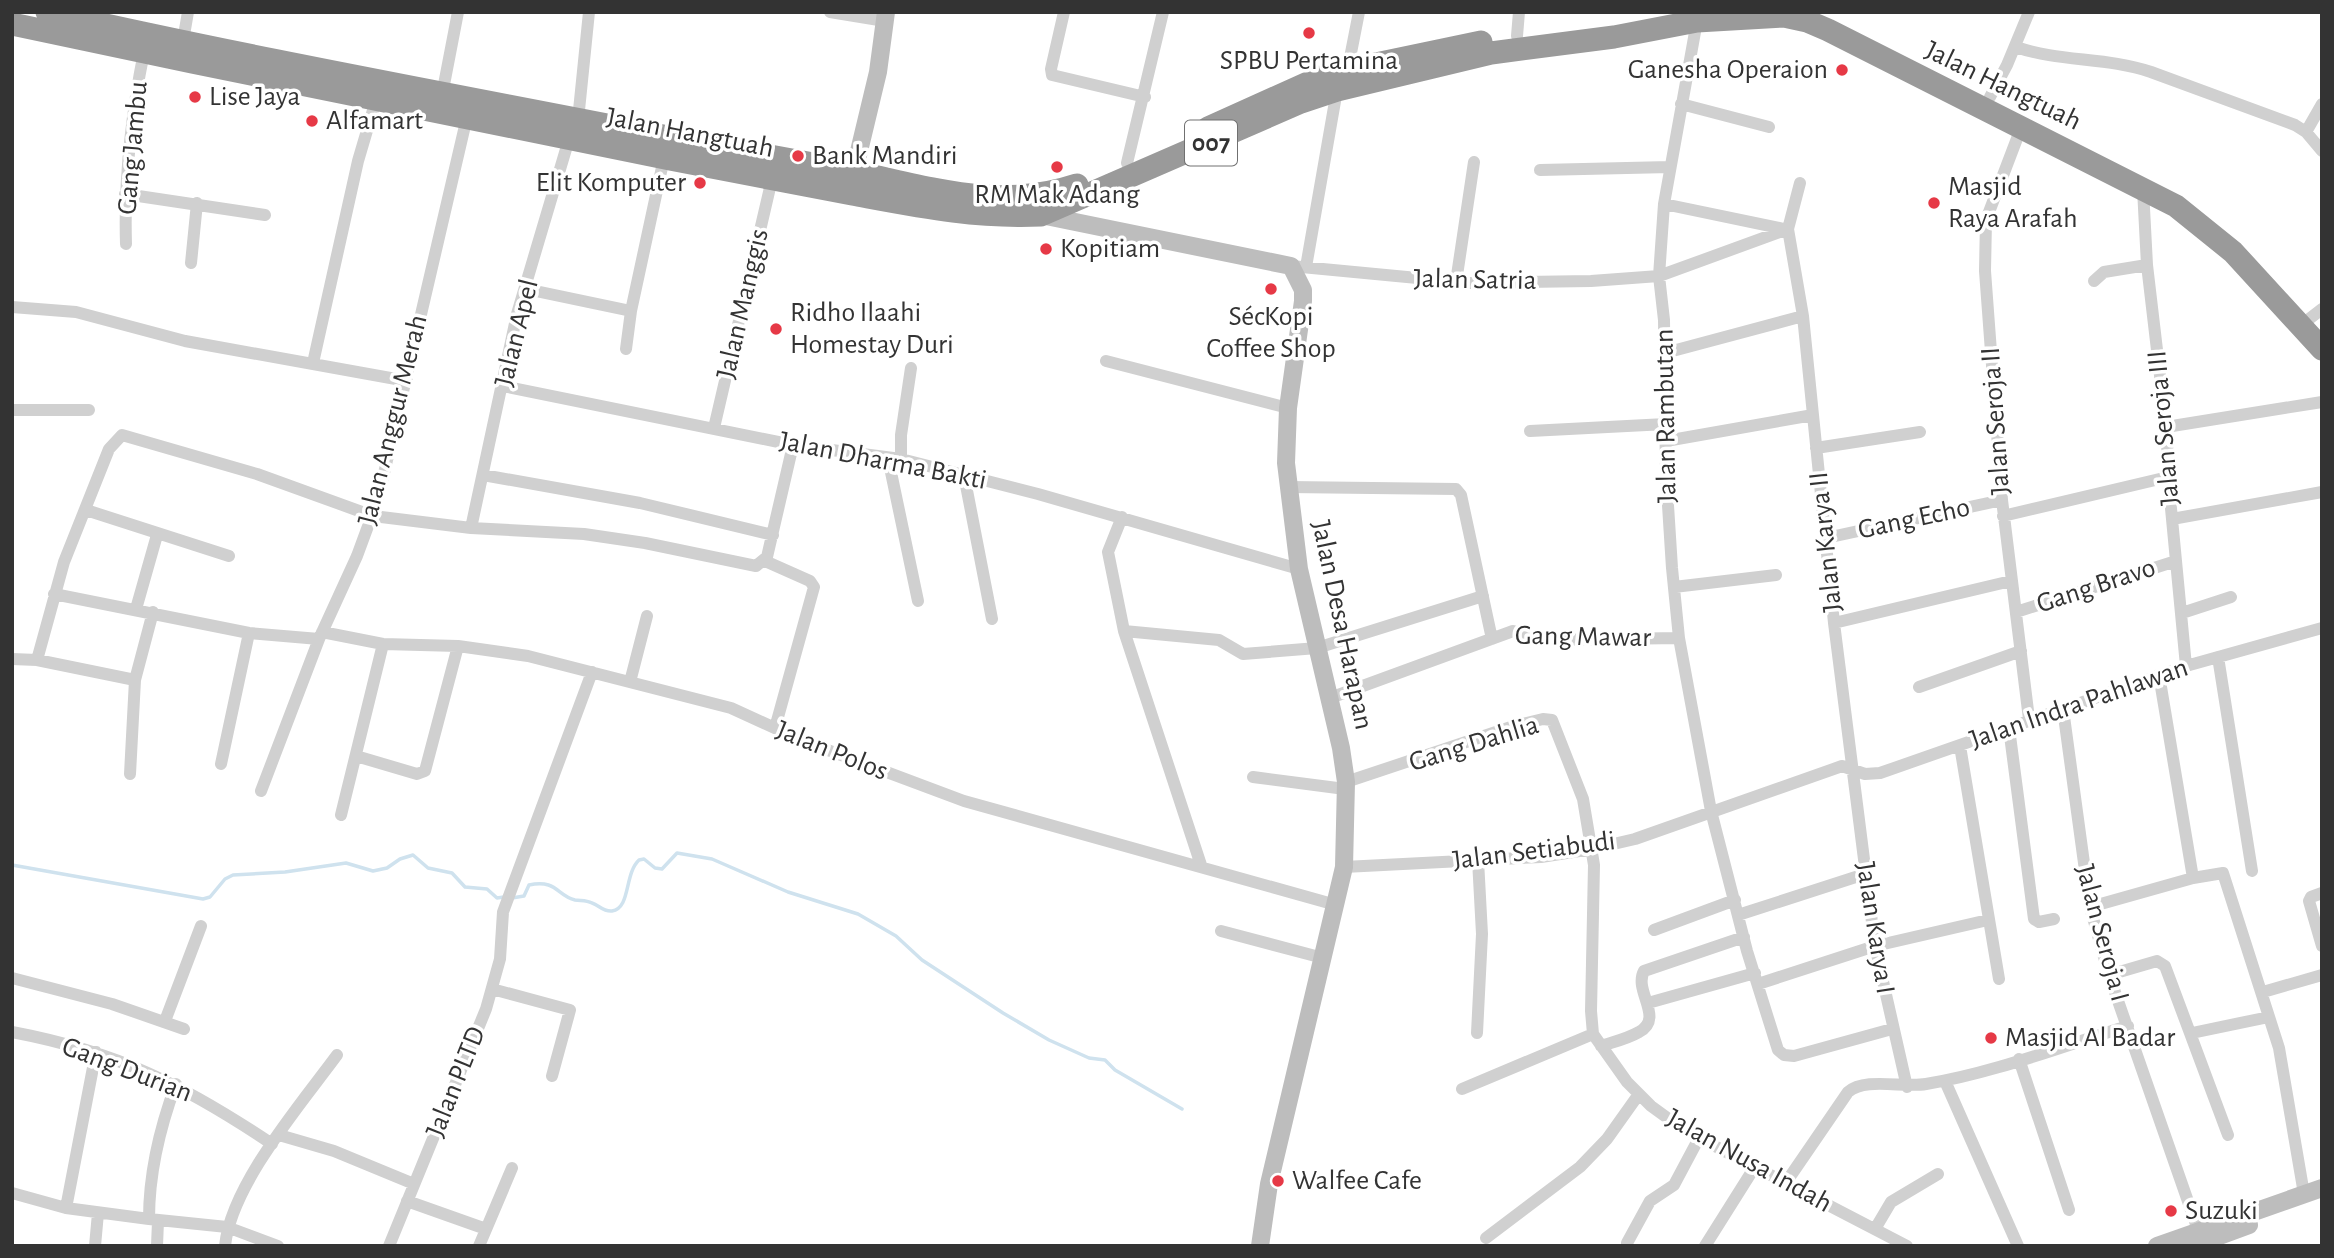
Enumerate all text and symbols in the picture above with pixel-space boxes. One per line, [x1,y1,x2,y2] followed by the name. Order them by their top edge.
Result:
[1301,25,1317,41] marker: SPBU Pertamina
[1921,36,2085,136] street label: Jalan Hangtuah
[1220,47,1398,75] place label: SPBU Pertamina
[1628,56,1828,84] place label: Ganesha Operaion
[1834,62,1850,78] marker: Ganesha Operaion
[113,80,153,216] street label: Gang Jambu
[209,83,301,111] place label: Lise Jaya
[187,89,203,105] marker: Lise Jaya
[604,103,776,163] street label: Jalan Hangtuah
[326,107,423,135] place label: Alfamart
[304,113,320,129] marker: Alfamart
[1185,120,1237,166] road number: 007
[812,142,958,170] place label: Bank Mandiri
[790,148,806,164] marker: Bank Mandiri
[1049,159,1065,175] marker: RM Mak Adang
[536,169,686,197] place label: Elit Komputer
[1948,173,2078,233] place label: Masjid Raya Arafah
[692,175,708,191] marker: Elit Komputer
[974,181,1140,209] place label: RM Mak Adang
[1926,195,1942,211] marker: Masjid Raya Arafah
[712,226,774,382] street label: Jalan Manggis
[1060,235,1160,263] place label: Kopitiam
[1038,241,1054,257] marker: Kopitiam
[1413,265,1537,295] street label: Jalan Satria
[490,277,544,389] street label: Jalan Apel
[1263,281,1279,297] marker: SécKopi Coffee Shop
[790,299,954,359] place label: Ridho Ilaahi Homestay Duri
[1206,303,1336,363] place label: SécKopi Coffee Shop
[353,312,433,528] street label: Jalan Anggur Merah
[768,321,784,337] marker: Ridho Ilaahi Homestay Duri
[1650,329,1682,503] street label: Jalan Rambutan
[1977,346,2015,496] street label: Jalan Seroja II
[2143,349,2185,507] street label: Jalan Seroja III
[777,427,989,495] street label: Jalan Dharma Bakti
[1805,471,1847,613] street label: Jalan Karya II
[1855,493,1973,545] street label: Gang Echo
[1306,518,1378,732] street label: Jalan Desa Harapan
[2033,554,2159,618] street label: Gang Bravo
[1515,622,1651,652] street label: Gang Mawar
[1966,654,2192,754] street label: Jalan Indra Pahlawan
[1406,711,1542,777] street label: Gang Dahlia
[772,716,892,786] street label: Jalan Polos
[1451,827,1617,875] street label: Jalan Setiabudi
[1851,860,1899,996] street label: Jalan Karya I
[2070,862,2134,1004] street label: Jalan Seroja I
[421,1023,491,1141] street label: Jalan PLTD
[2005,1024,2175,1052] place label: Masjid Al Badar
[1983,1030,1999,1046] marker: Masjid Al Badar
[58,1032,196,1108] street label: Gang Durian
[1662,1104,1836,1218] street label: Jalan Nusa Indah
[1292,1167,1422,1195] place label: Walfee Cafe
[1270,1173,1286,1189] marker: Walfee Cafe
[2185,1197,2258,1225] place label: Suzuki
[2163,1203,2179,1219] marker: Suzuki

